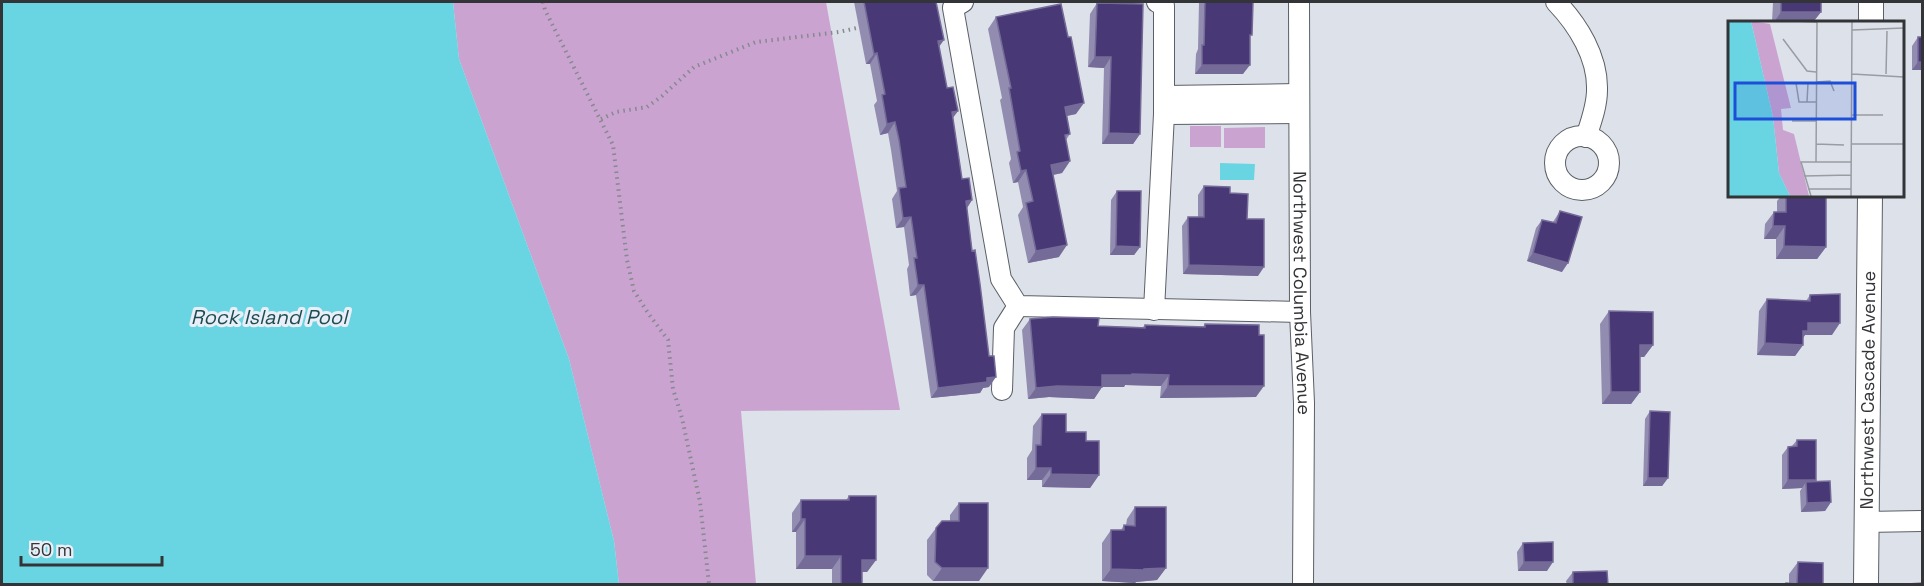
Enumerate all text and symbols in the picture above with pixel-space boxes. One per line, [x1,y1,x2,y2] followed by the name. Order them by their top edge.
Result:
[1728,21,1903,196] inset map
[1289,171,1316,415] street label: Northwest Columbia Avenue
[1855,271,1880,509] street label: Northwest Cascade Avenue
[191,304,349,330] water label: Rock Island Pool
[21,529,162,567] scale bar
[30,538,72,561] text: 50 m

